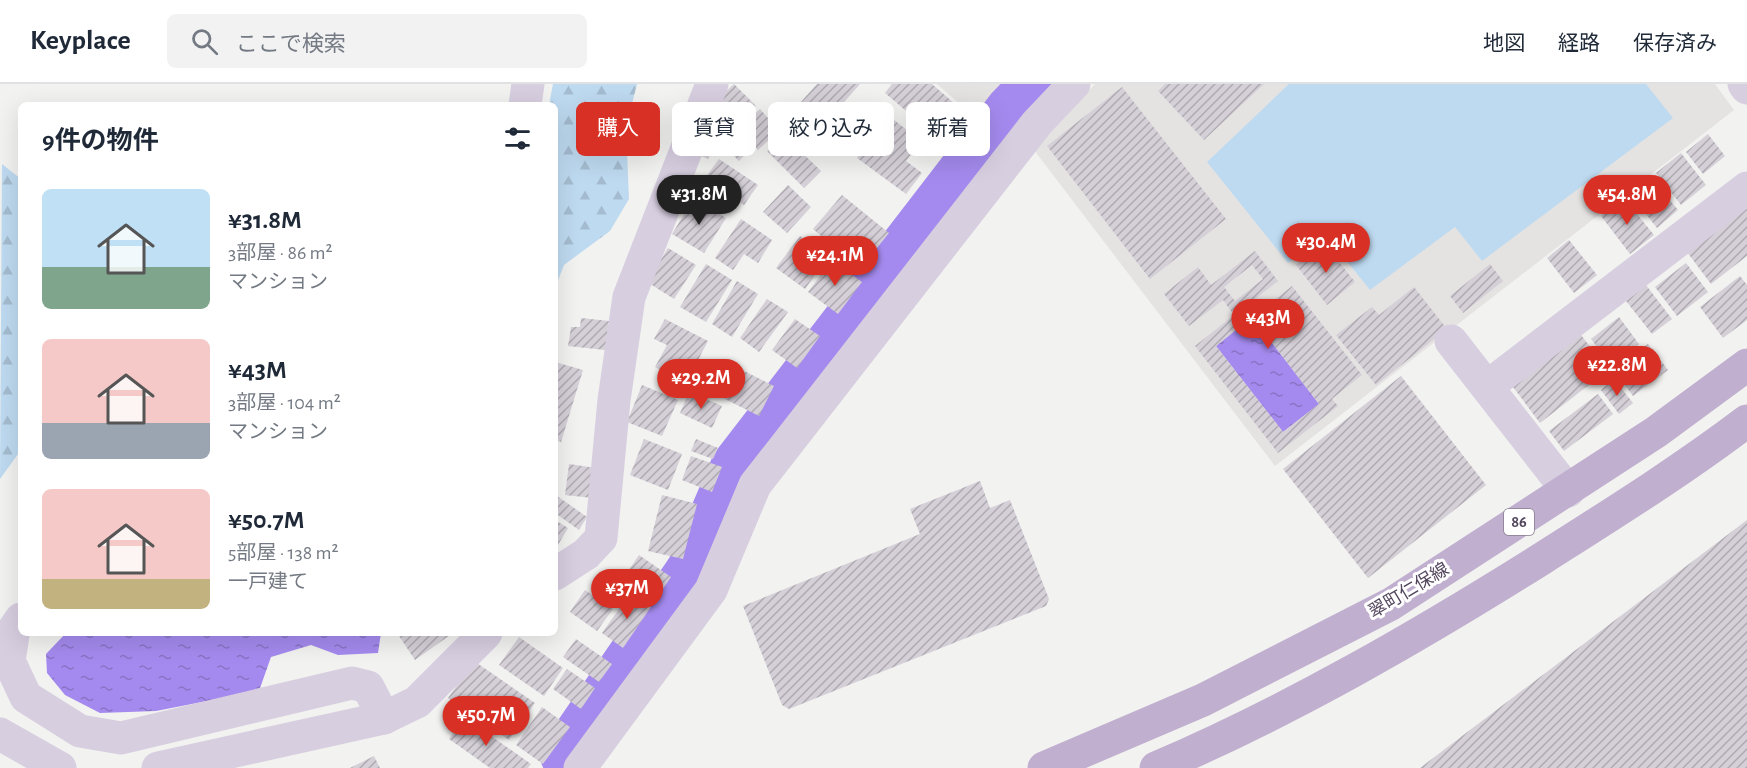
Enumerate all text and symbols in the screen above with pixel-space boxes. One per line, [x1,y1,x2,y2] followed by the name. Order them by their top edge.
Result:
[167,14,587,68] search box
[188,25,221,58] icon: search
[30,27,131,55] text: Keyplace
[236,33,346,55] text: ここで検索
[1483,33,1525,54] text: 地図
[1558,33,1600,54] text: 経路
[1633,33,1717,54] text: 保存済み
[576,102,660,156] chip: 購入
[672,102,756,156] chip: 賃貸
[768,102,894,156] chip: 絞り込み
[906,102,990,156] chip: 新着
[501,122,534,155] icon: filters
[42,128,159,154] text: 9件の物件
[650,175,748,226] pin: ¥31.8M
[1578,175,1676,226] pin: ¥54.8M
[671,184,727,204] text: ¥31.8M
[1597,184,1657,204] text: ¥54.8M
[228,207,302,233] text: ¥31.8M
[90,213,162,285] icon: home
[1277,223,1375,274] pin: ¥30.4M
[1296,232,1356,252] text: ¥30.4M
[786,236,884,287] pin: ¥24.1M
[228,243,333,263] text: 3部屋 · 86 m²
[806,245,864,265] text: ¥24.1M
[228,272,328,292] text: マンション
[1232,299,1304,350] pin: ¥43M
[1245,308,1291,328] text: ¥43M
[1568,346,1666,397] pin: ¥22.8M
[1587,355,1647,375] text: ¥22.8M
[228,357,287,383] text: ¥43M
[652,359,750,410] pin: ¥29.2M
[90,363,162,435] icon: home
[671,368,731,388] text: ¥29.2M
[228,393,341,413] text: 3部屋 · 104 m²
[228,422,328,442] text: マンション
[228,507,304,533] text: ¥50.7M
[1504,509,1534,535] road number: 86
[90,513,162,585] icon: home
[228,543,338,563] text: 5部屋 · 138 m²
[1365,558,1452,622] street label: 翠町仁保線
[591,569,663,620] pin: ¥37M
[228,572,308,592] text: 一戸建て
[605,578,649,598] text: ¥37M
[437,696,535,747] pin: ¥50.7M
[457,705,515,725] text: ¥50.7M

